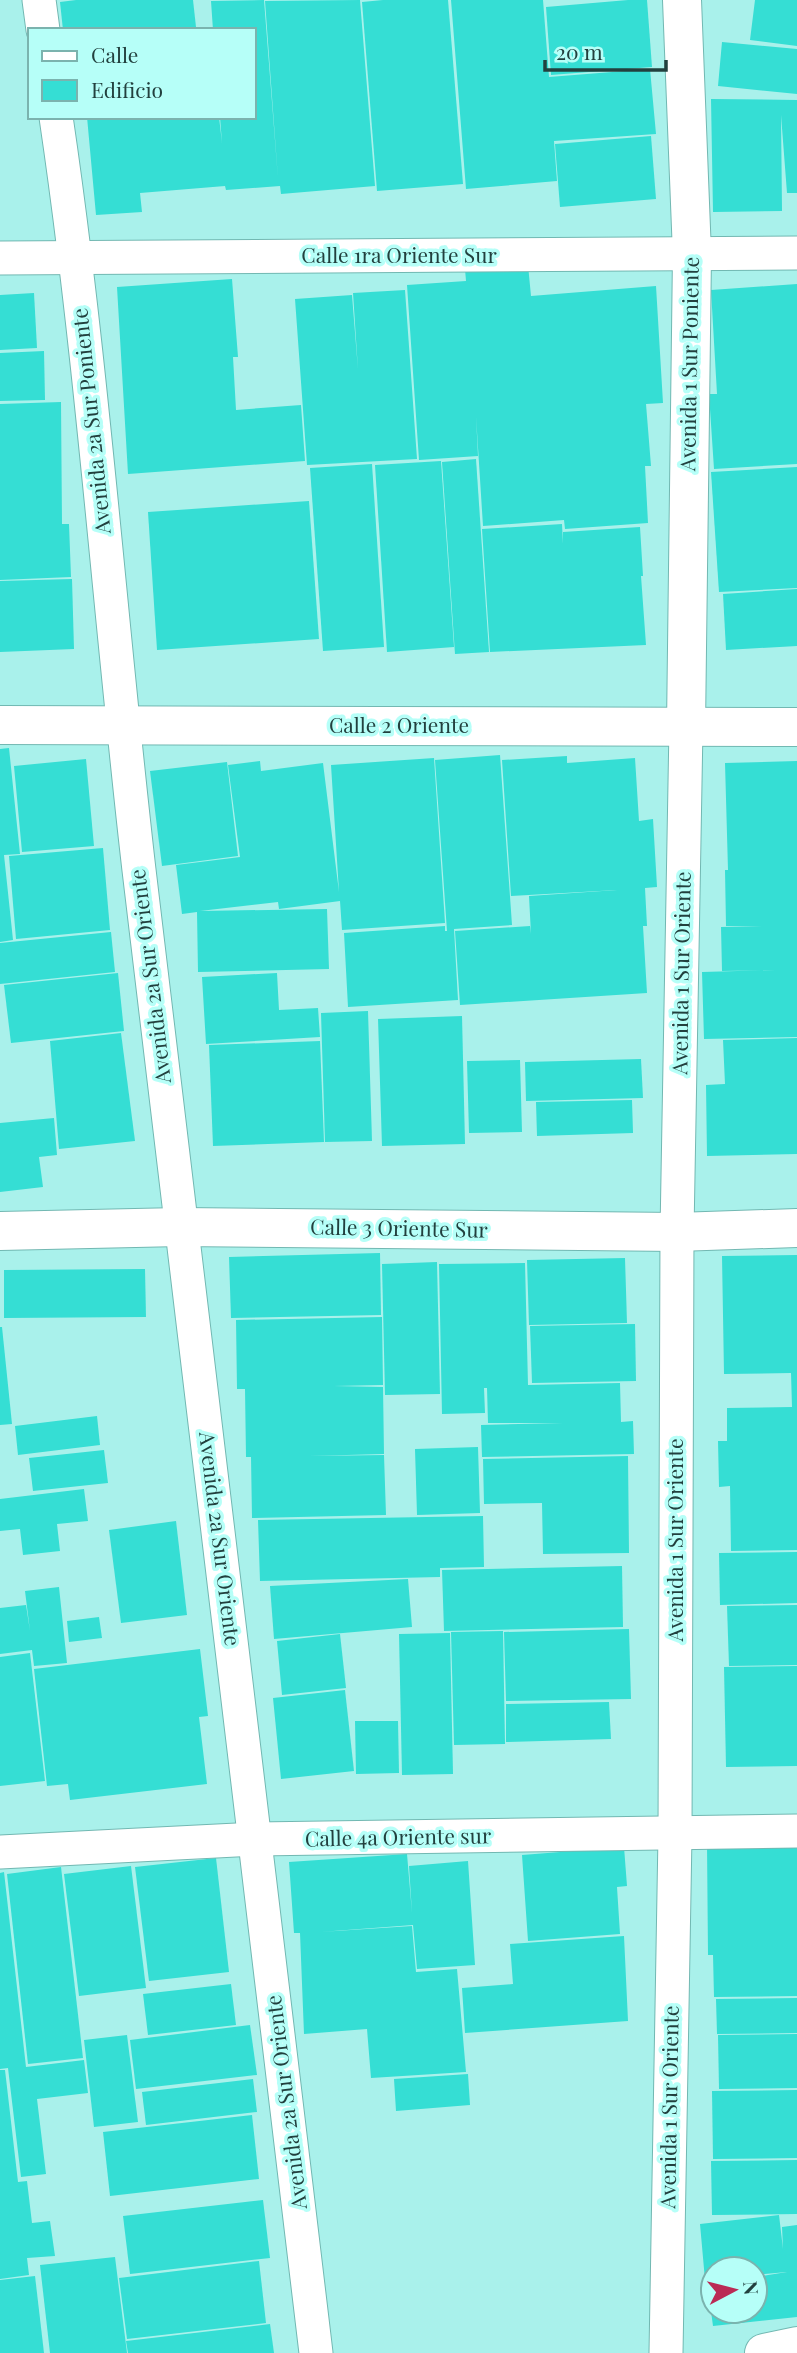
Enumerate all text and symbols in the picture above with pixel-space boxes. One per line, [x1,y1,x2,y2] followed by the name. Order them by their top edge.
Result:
[28,28,256,119] legend
[545,28,666,72] scale bar
[556,37,603,65] text: 20 m
[91,40,138,68] text: Calle
[91,75,163,103] text: Edificio
[301,240,497,268] street label: Calle 1ra Oriente Sur
[672,257,704,472] street label: Avenida 1 Sur Poniente
[64,307,116,536] street label: Avenida 2a Sur Poniente
[329,710,469,738] street label: Calle 2 Oriente
[122,867,176,1086] street label: Avenida 2a Sur Oriente
[664,871,696,1076] street label: Avenida 1 Sur Oriente
[310,1211,489,1243] street label: Calle 3 Oriente Sur
[194,1429,248,1648] street label: Avenida 2a Sur Oriente
[660,1438,688,1643] street label: Avenida 1 Sur Oriente
[305,1820,492,1852] street label: Calle 4a Oriente sur
[258,1993,312,2212] street label: Avenida 2a Sur Oriente
[652,2005,684,2210] street label: Avenida 1 Sur Oriente
[699,2255,769,2325] north arrow
[738,2279,766,2296] text: N

